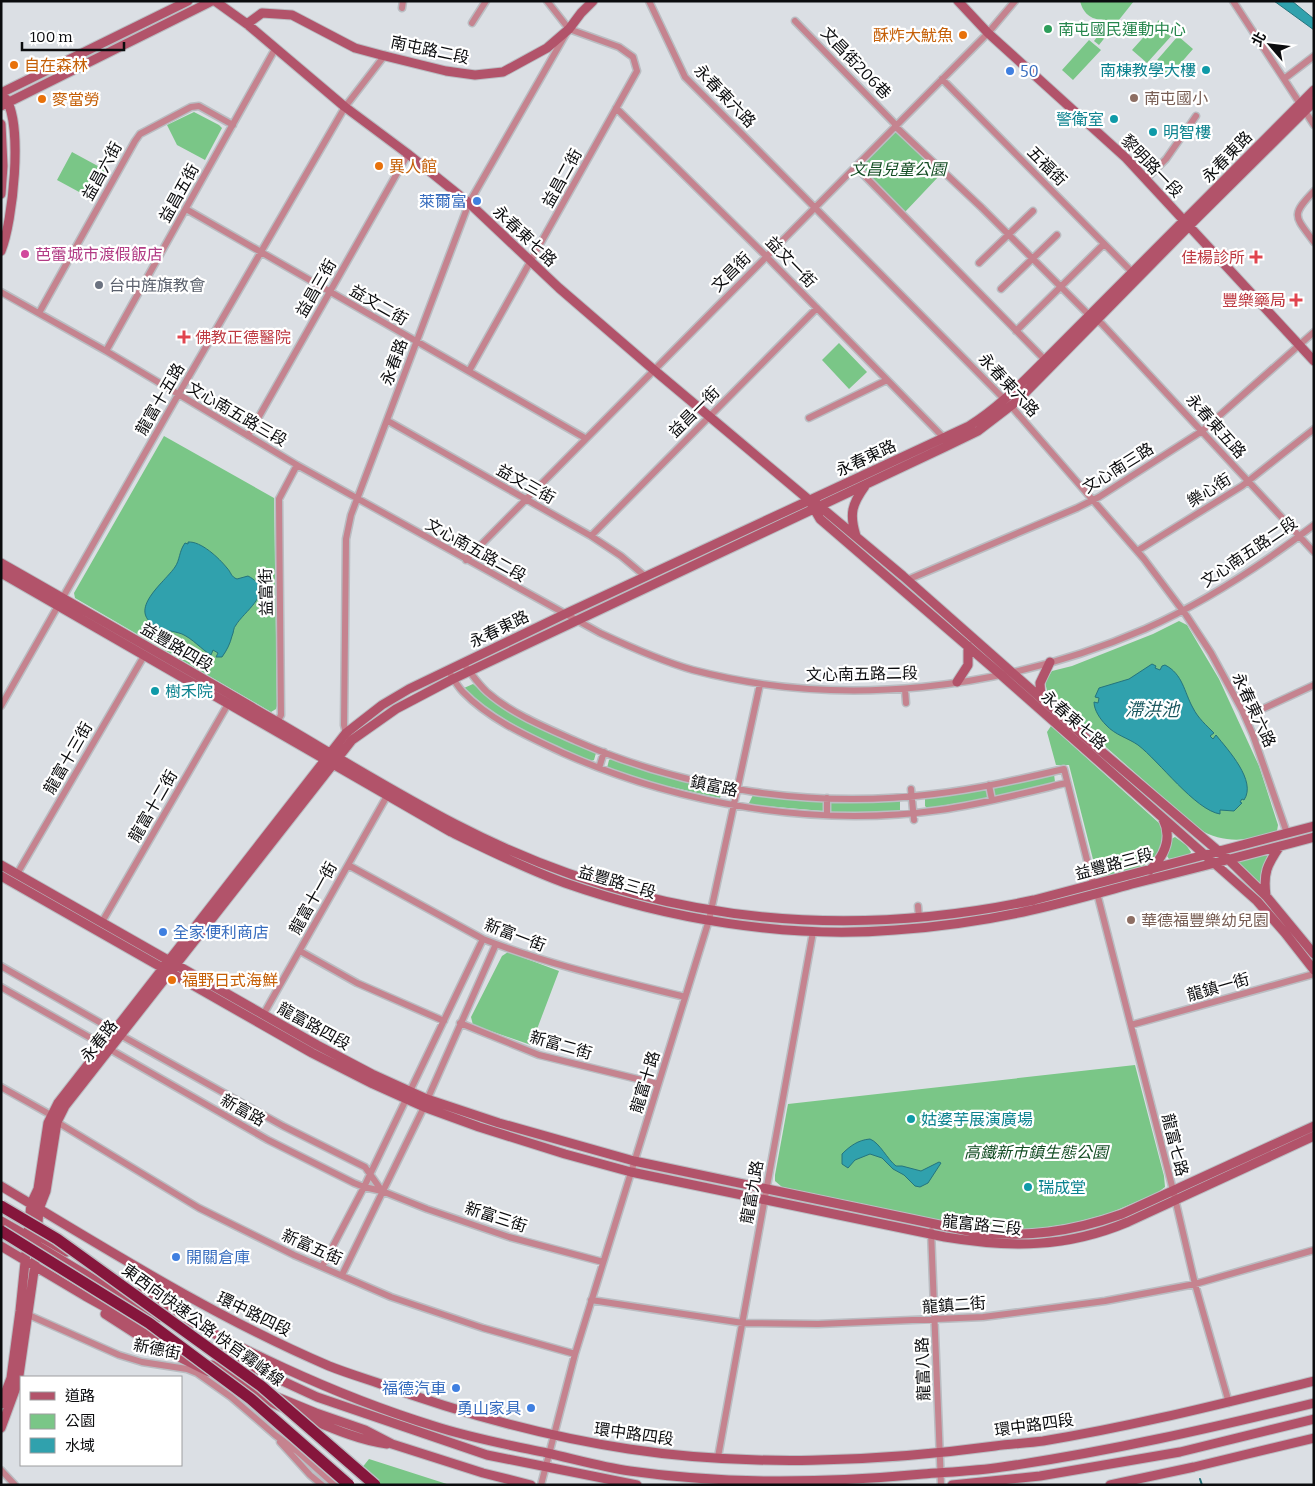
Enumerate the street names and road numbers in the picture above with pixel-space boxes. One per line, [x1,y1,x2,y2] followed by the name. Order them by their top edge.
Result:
[817,23,895,103] street label: 文昌街206巷
[389,32,471,68] street label: 南屯路二段
[690,61,760,131] street label: 永春東六路
[1198,127,1256,187] street label: 永春東路
[1117,131,1187,201] street label: 黎明路一段
[78,138,126,204] street label: 益昌六街
[1023,142,1071,190] street label: 五福街
[538,145,586,211] street label: 益昌二街
[155,160,203,226] street label: 益昌五街
[489,202,561,270] street label: 永春東七路
[762,232,820,292] street label: 益文一街
[707,248,755,296] street label: 文昌街
[292,256,340,320] street label: 益昌三街
[347,281,411,329] street label: 益文二街
[377,336,411,388] street label: 永春路
[975,349,1043,421] street label: 永春東六路
[132,360,188,438] street label: 龍富十五路
[184,378,290,450] street label: 文心南五路三段
[665,383,723,441] street label: 益昌一街
[1182,390,1250,462] street label: 永春東五路
[833,436,899,480] street label: 永春東路
[1079,439,1157,497] street label: 文心南三路
[493,460,559,508] street label: 益文三街
[1184,469,1234,511] street label: 樂心街
[1197,513,1301,591] street label: 文心南五路二段
[422,515,530,585] street label: 文心南五路二段
[256,568,276,616] street label: 益富街
[466,606,532,652] street label: 永春東路
[138,619,216,675] street label: 益豐路四段
[806,664,918,684] street label: 文心南五路二段
[1228,670,1280,750] street label: 永春東六路
[1038,687,1110,753] street label: 永春東七路
[40,719,96,797] street label: 龍富十三街
[125,767,181,845] street label: 龍富十二街
[689,772,739,800] street label: 鎮富路
[1073,844,1155,884] street label: 益豐路三段
[285,858,341,938] street label: 龍富十一街
[576,862,658,902] street label: 益豐路三段
[482,915,548,955] street label: 新富一街
[1185,969,1251,1005] street label: 龍鎮一街
[274,998,354,1054] street label: 龍富路四段
[77,1016,121,1066] street label: 永春路
[528,1027,594,1063] street label: 新富二街
[627,1049,663,1115] street label: 龍富十路
[217,1090,269,1130] street label: 新富路
[1158,1112,1192,1178] street label: 龍富七路
[737,1159,767,1225] street label: 龍富九路
[463,1198,529,1236] street label: 新富三街
[941,1211,1023,1239] street label: 龍富路三段
[279,1225,345,1269] street label: 新富五街
[118,1260,288,1390] street label: 東西向快速公路 快官霧峰線
[214,1288,294,1340] street label: 環中路四段
[921,1293,987,1317] street label: 龍鎮二街
[132,1335,182,1363] street label: 新德街
[912,1337,934,1401] street label: 龍富八路
[993,1410,1075,1440] street label: 環中路四段
[593,1419,675,1449] street label: 環中路四段

